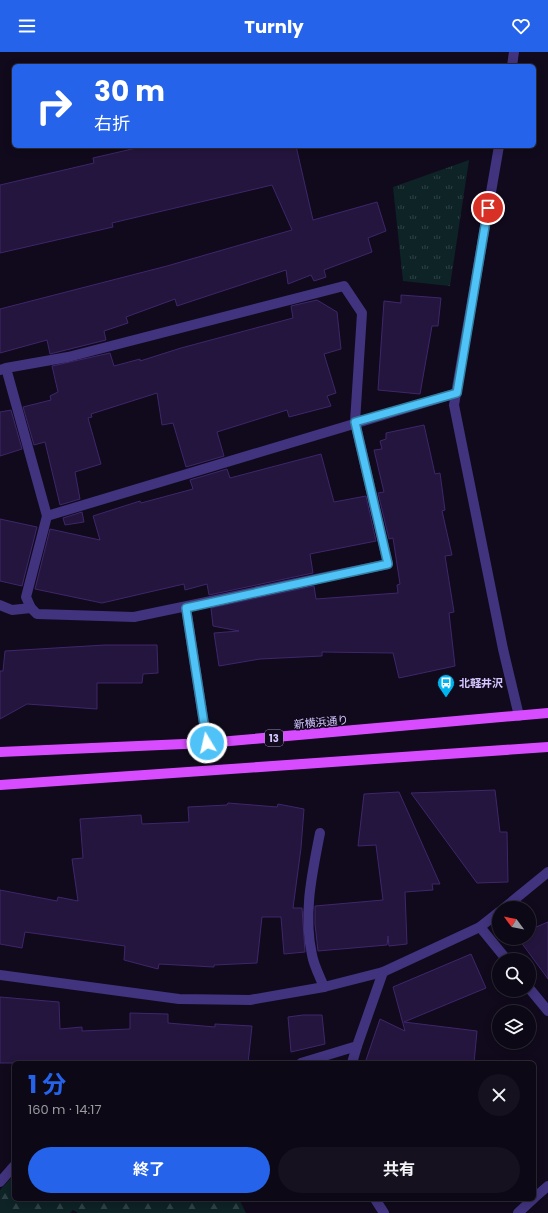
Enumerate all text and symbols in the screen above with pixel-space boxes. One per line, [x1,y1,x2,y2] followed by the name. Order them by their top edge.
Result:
[244,14,304,39] text: Turnly
[16,15,38,37] icon: menu
[510,15,532,37] icon: heart
[94,72,165,111] text: 30 m
[28,80,80,132] icon: right
[94,111,130,136] text: 右折
[471,191,505,225] pin
[477,197,499,219] icon: arrive
[436,673,456,698] bus stop icon: 北軽井沢
[459,675,503,691] place label: 北軽井沢
[293,712,349,732] street label: 新横浜通り
[186,722,228,764] position arrow
[265,730,283,746] road number: 13
[492,901,536,945] north arrow
[492,901,536,1049] map controls
[492,953,536,997] button: search
[492,1005,536,1049] button: layers
[28,1068,66,1101] text: 1 分
[478,1074,520,1116] button: close
[28,1100,102,1119] text: 160 m · 14:17
[28,1147,270,1193] button: 終了
[278,1147,520,1193] button: 共有

